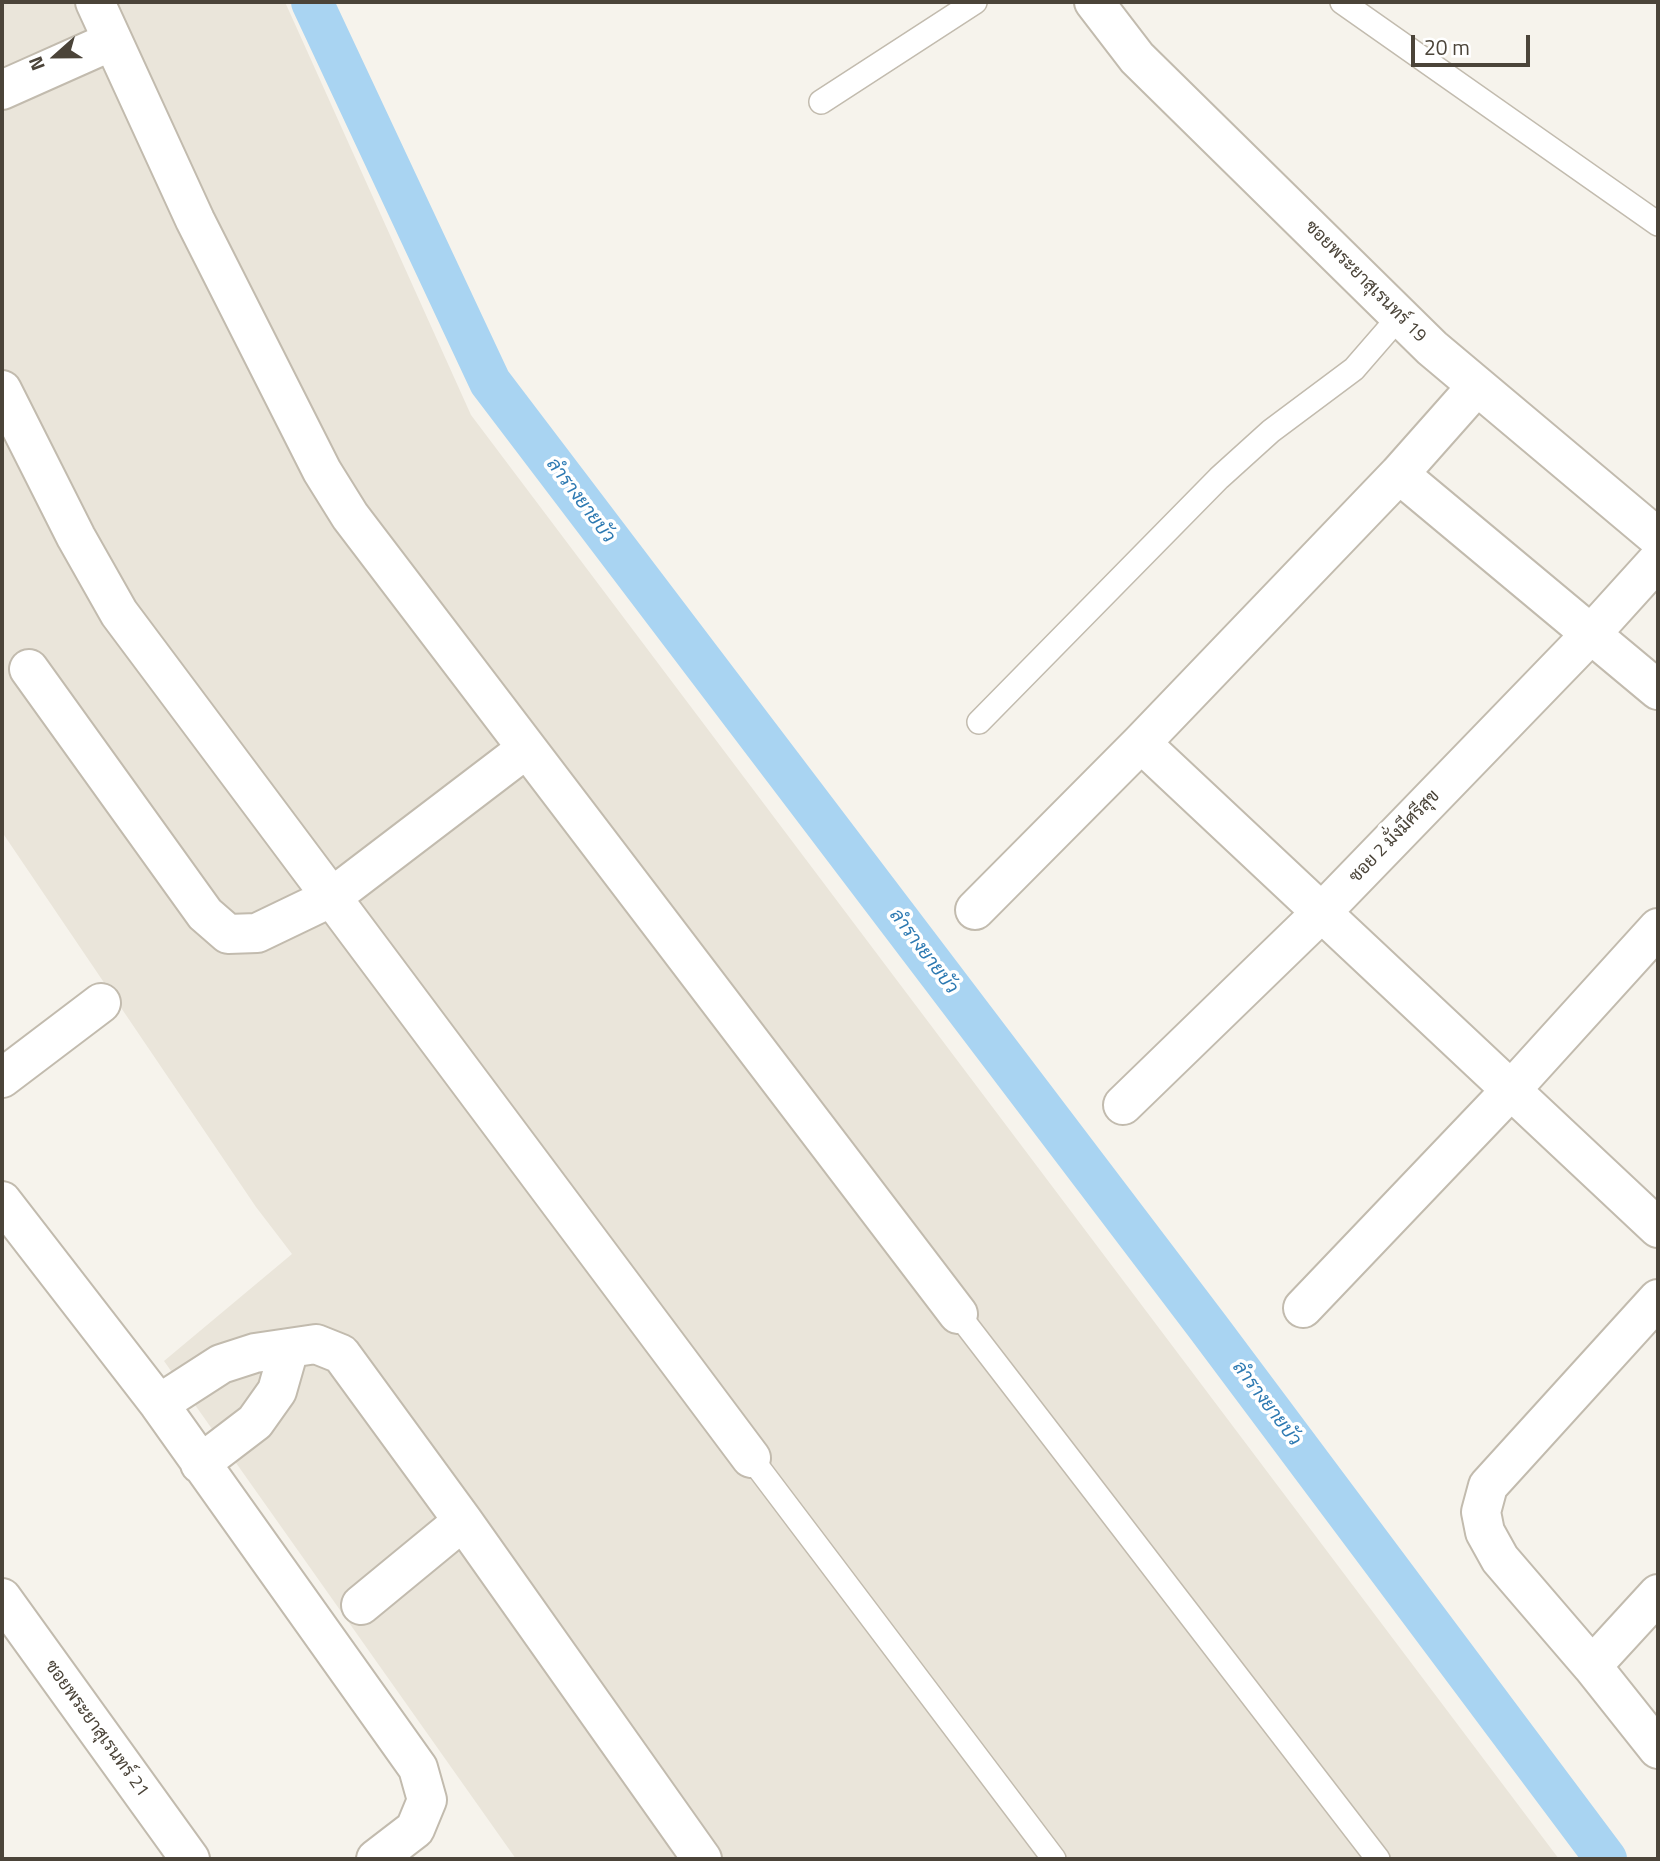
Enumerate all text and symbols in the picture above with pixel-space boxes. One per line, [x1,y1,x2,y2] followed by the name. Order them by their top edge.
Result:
[21,21,91,91] north arrow
[1415,21,1534,65] scale bar
[1424,31,1470,63] text: 20 m
[20,52,52,75] text: N
[1300,217,1430,347] street label: ซอยพระยาสุเรนทร์ 19
[541,454,619,548] water label: ลำรางยายบัว
[1345,786,1445,888] street label: ซอย 2 มั่งมีศรีสุข
[884,905,962,999] water label: ลำรางยายบัว
[1227,1357,1305,1451] water label: ลำรางยายบัว
[39,1657,153,1801] street label: ซอยพระยาสุเรนทร์ 21

